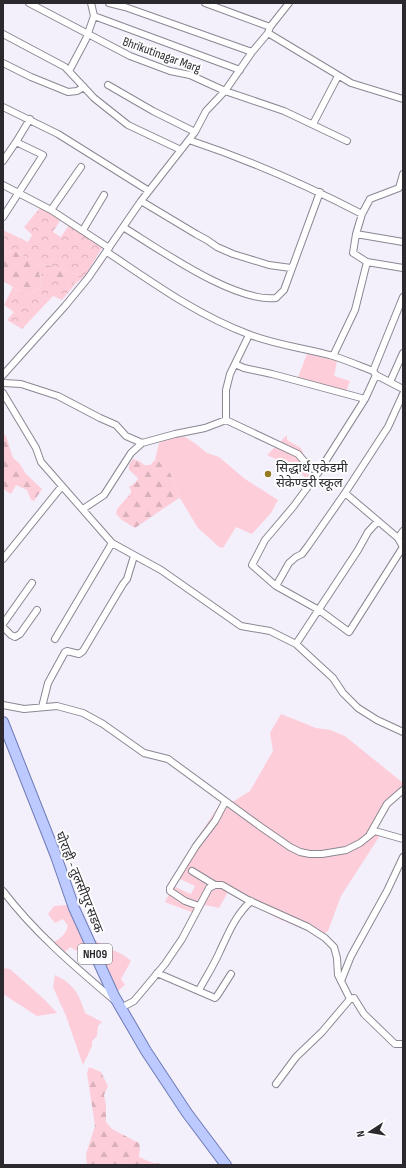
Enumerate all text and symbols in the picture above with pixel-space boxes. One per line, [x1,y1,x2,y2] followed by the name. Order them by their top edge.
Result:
[120,33,203,76] street label: Bhrikutinagar Marg
[276,460,348,491] place label: सिद्धार्थ एकेडमी सेकेण्डरी स्कूल
[263,469,273,479] marker: सिद्धार्थ एकेडमी सेकेण्डरी स्कूल
[51,829,107,936] street label: घोराही - तुलसीपुर सडक
[78,944,112,964] road number: NH09
[350,1112,390,1152] north arrow
[354,1130,368,1138] text: N

